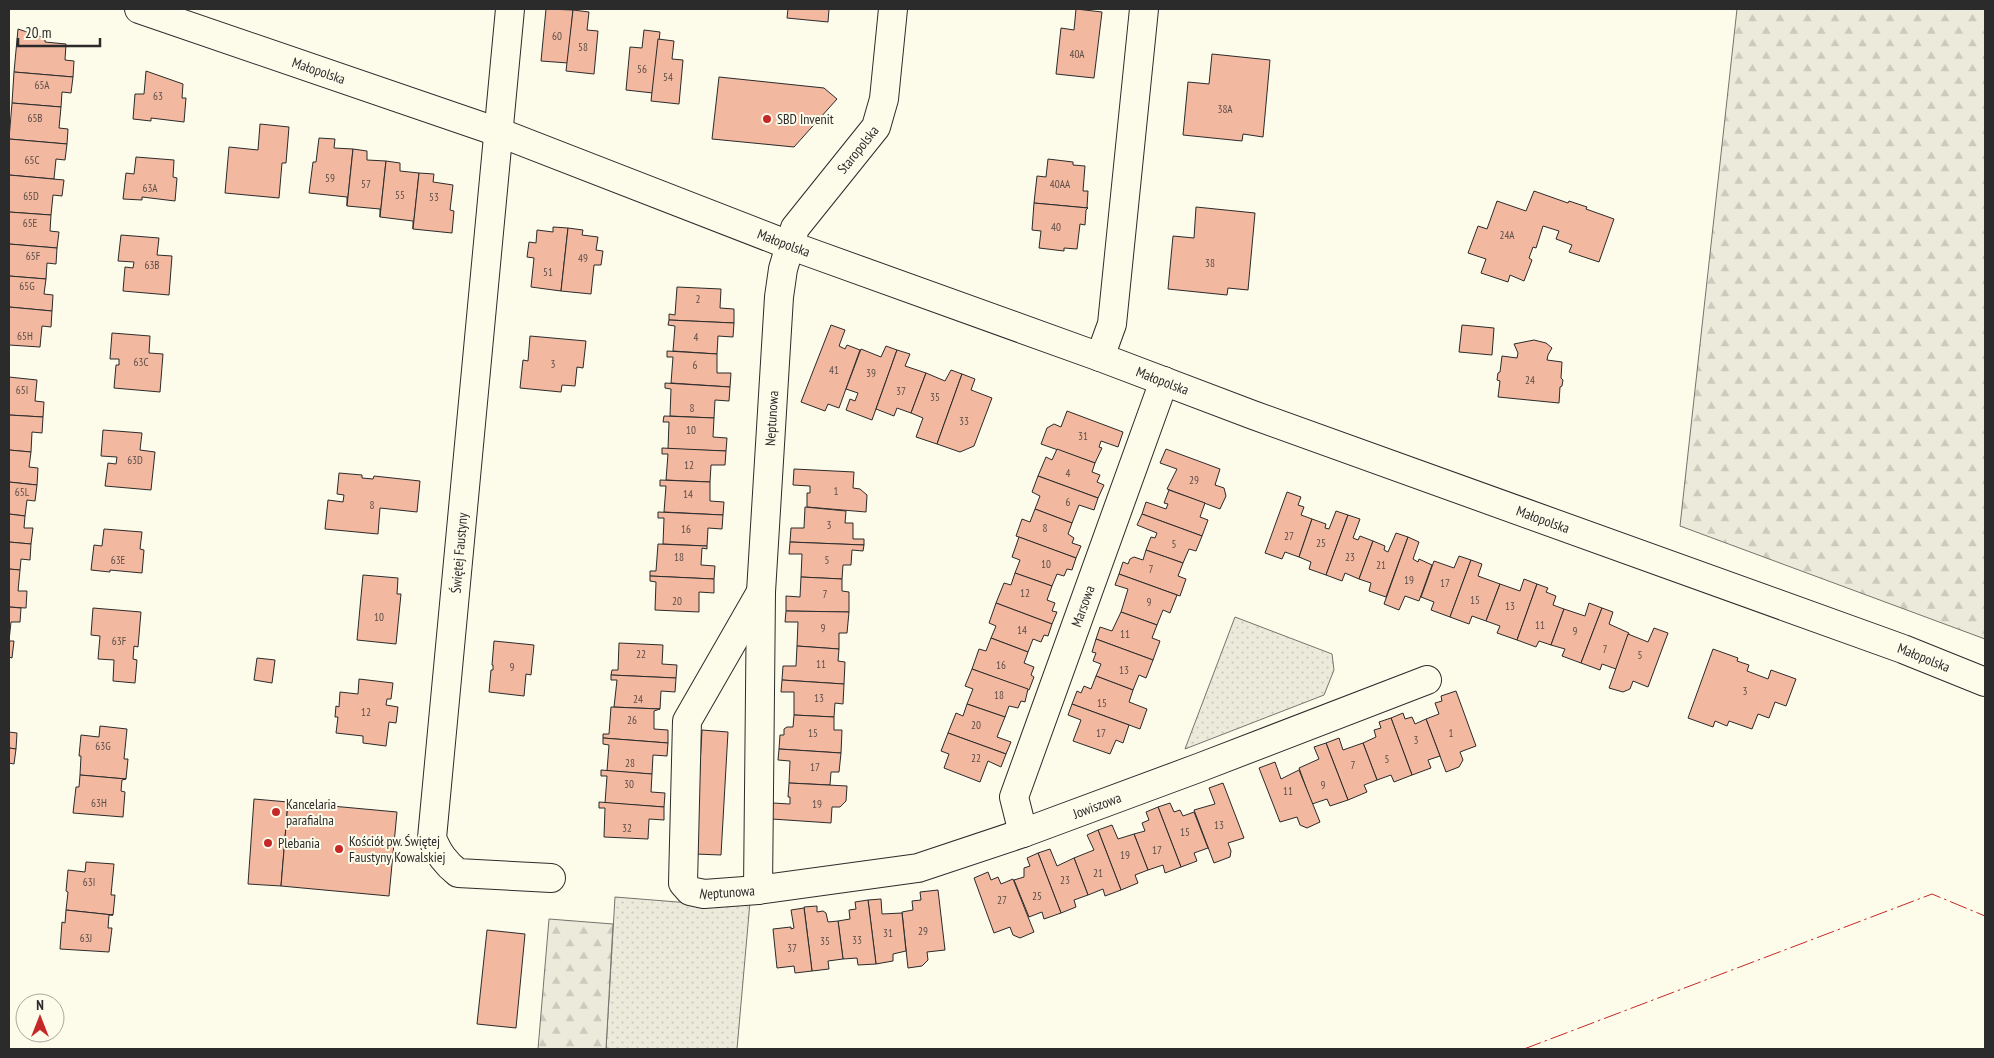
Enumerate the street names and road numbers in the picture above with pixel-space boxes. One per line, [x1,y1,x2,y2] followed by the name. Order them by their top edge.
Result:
[290,53,348,88] street label: Małopolska
[833,122,883,177] street label: Staropolska
[755,225,813,261] street label: Małopolska
[1134,362,1191,399] street label: Małopolska
[761,390,782,447] street label: Neptunowa
[1514,502,1572,537] street label: Małopolska
[446,511,472,594] street label: Świętej Faustyny
[1067,583,1099,629] street label: Marsowa
[1895,639,1953,676] street label: Małopolska
[1069,788,1124,823] street label: Jowiszowa
[698,881,755,903] street label: Neptunowa

